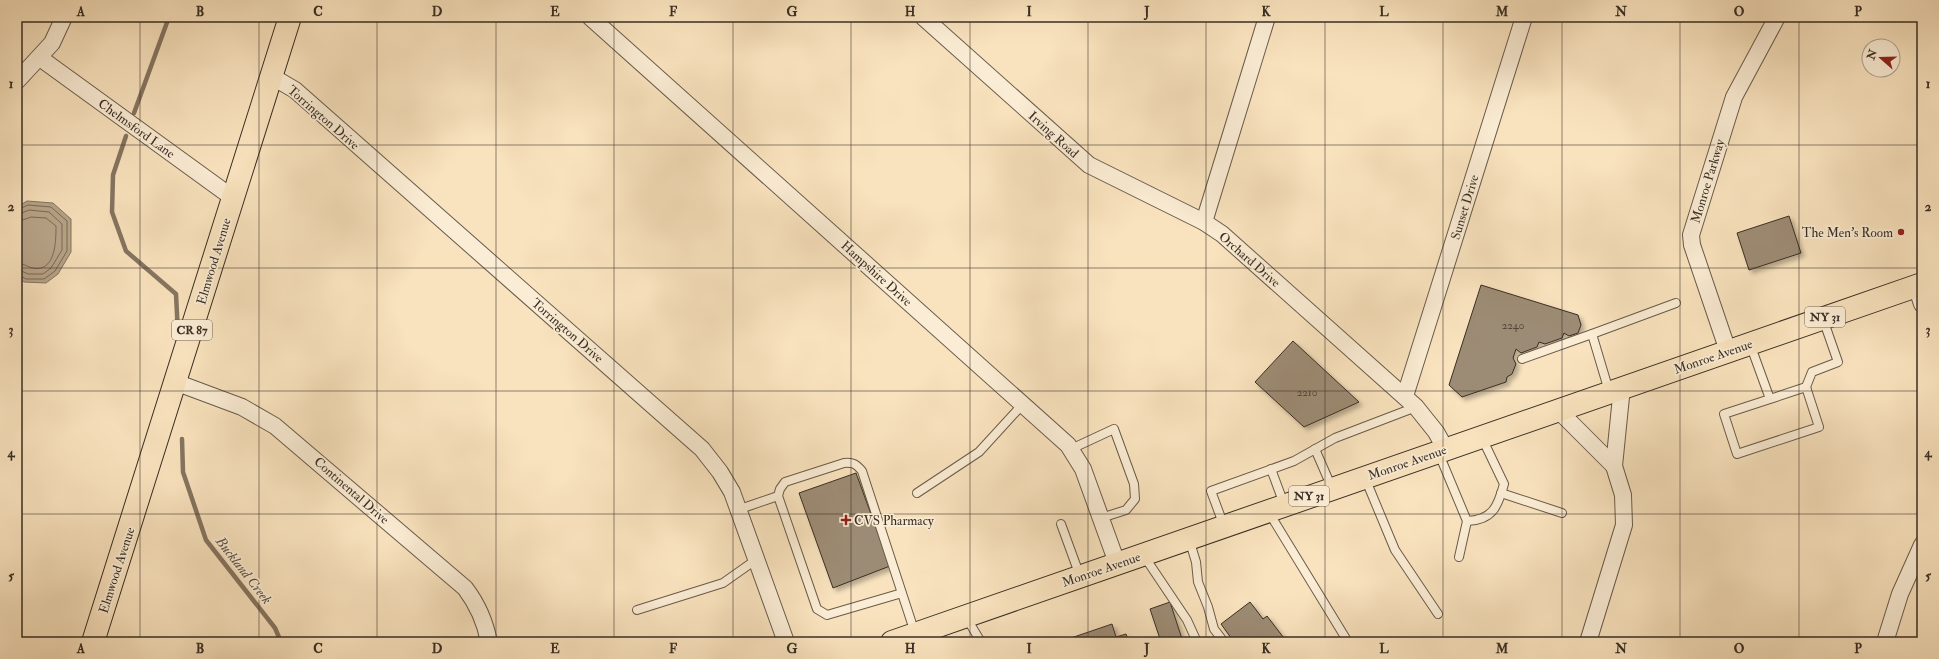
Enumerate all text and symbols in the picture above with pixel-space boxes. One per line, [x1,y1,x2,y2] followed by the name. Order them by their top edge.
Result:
[76,4,86,20] text: A
[196,4,204,20] text: B
[313,4,323,20] text: C
[432,4,443,20] text: D
[550,4,560,20] text: E
[669,4,678,20] text: F
[787,4,798,20] text: G
[905,4,916,20] text: H
[1026,4,1032,20] text: I
[1143,4,1150,21] text: J
[1261,4,1271,20] text: K
[1379,4,1389,20] text: L
[1495,4,1509,20] text: M
[1614,4,1627,20] text: N
[1734,4,1745,20] text: O
[1854,4,1862,20] text: P
[1861,38,1901,78] north arrow
[1864,47,1880,63] text: N
[9,76,14,92] text: 1
[1926,76,1931,92] text: 1
[284,82,363,154] street label: Torrington Drive
[95,96,178,162] street label: Chelmsford Lane
[1025,108,1082,162] street label: Irving Road
[1688,137,1729,226] street label: Monroe Parkway
[1447,172,1483,242] street label: Sunset Drive
[8,199,15,215] text: 2
[1925,199,1932,215] text: 2
[193,215,235,307] street label: Elmwood Avenue
[1802,225,1893,241] place label: The Men's Room
[1896,227,1906,237] marker: The Men's Room
[1215,229,1284,291] street label: Orchard Drive
[837,238,916,311] street label: Hampshire Drive
[528,295,607,367] street label: Torrington Drive
[1805,307,1845,327] road number: NY 31
[1502,319,1525,332] house number: 2240
[172,320,212,340] road number: CR 87
[9,322,14,338] text: 3
[1926,322,1931,338] text: 3
[1672,336,1755,378] street label: Monroe Avenue
[1297,386,1318,399] house number: 2210
[1366,442,1449,484] street label: Monroe Avenue
[6,445,15,461] text: 4
[1923,445,1932,461] text: 4
[311,454,393,528] street label: Continental Drive
[1289,486,1329,506] road number: NY 31
[854,513,934,530] place label: CVS Pharmacy
[841,515,851,525] marker: CVS Pharmacy
[95,525,139,615] street label: Elmwood Avenue
[211,532,275,608] water label: Buckland Creek
[1060,549,1143,591] street label: Monroe Avenue
[8,568,14,584] text: 5
[1925,568,1931,584] text: 5
[76,641,86,657] text: A
[196,641,204,657] text: B
[313,641,323,657] text: C
[432,641,443,657] text: D
[550,641,560,657] text: E
[669,641,678,657] text: F
[787,641,798,657] text: G
[905,641,916,657] text: H
[1026,641,1032,657] text: I
[1143,641,1150,658] text: J
[1261,641,1271,657] text: K
[1379,641,1389,657] text: L
[1495,641,1509,657] text: M
[1614,641,1627,657] text: N
[1734,641,1745,657] text: O
[1854,641,1862,657] text: P

